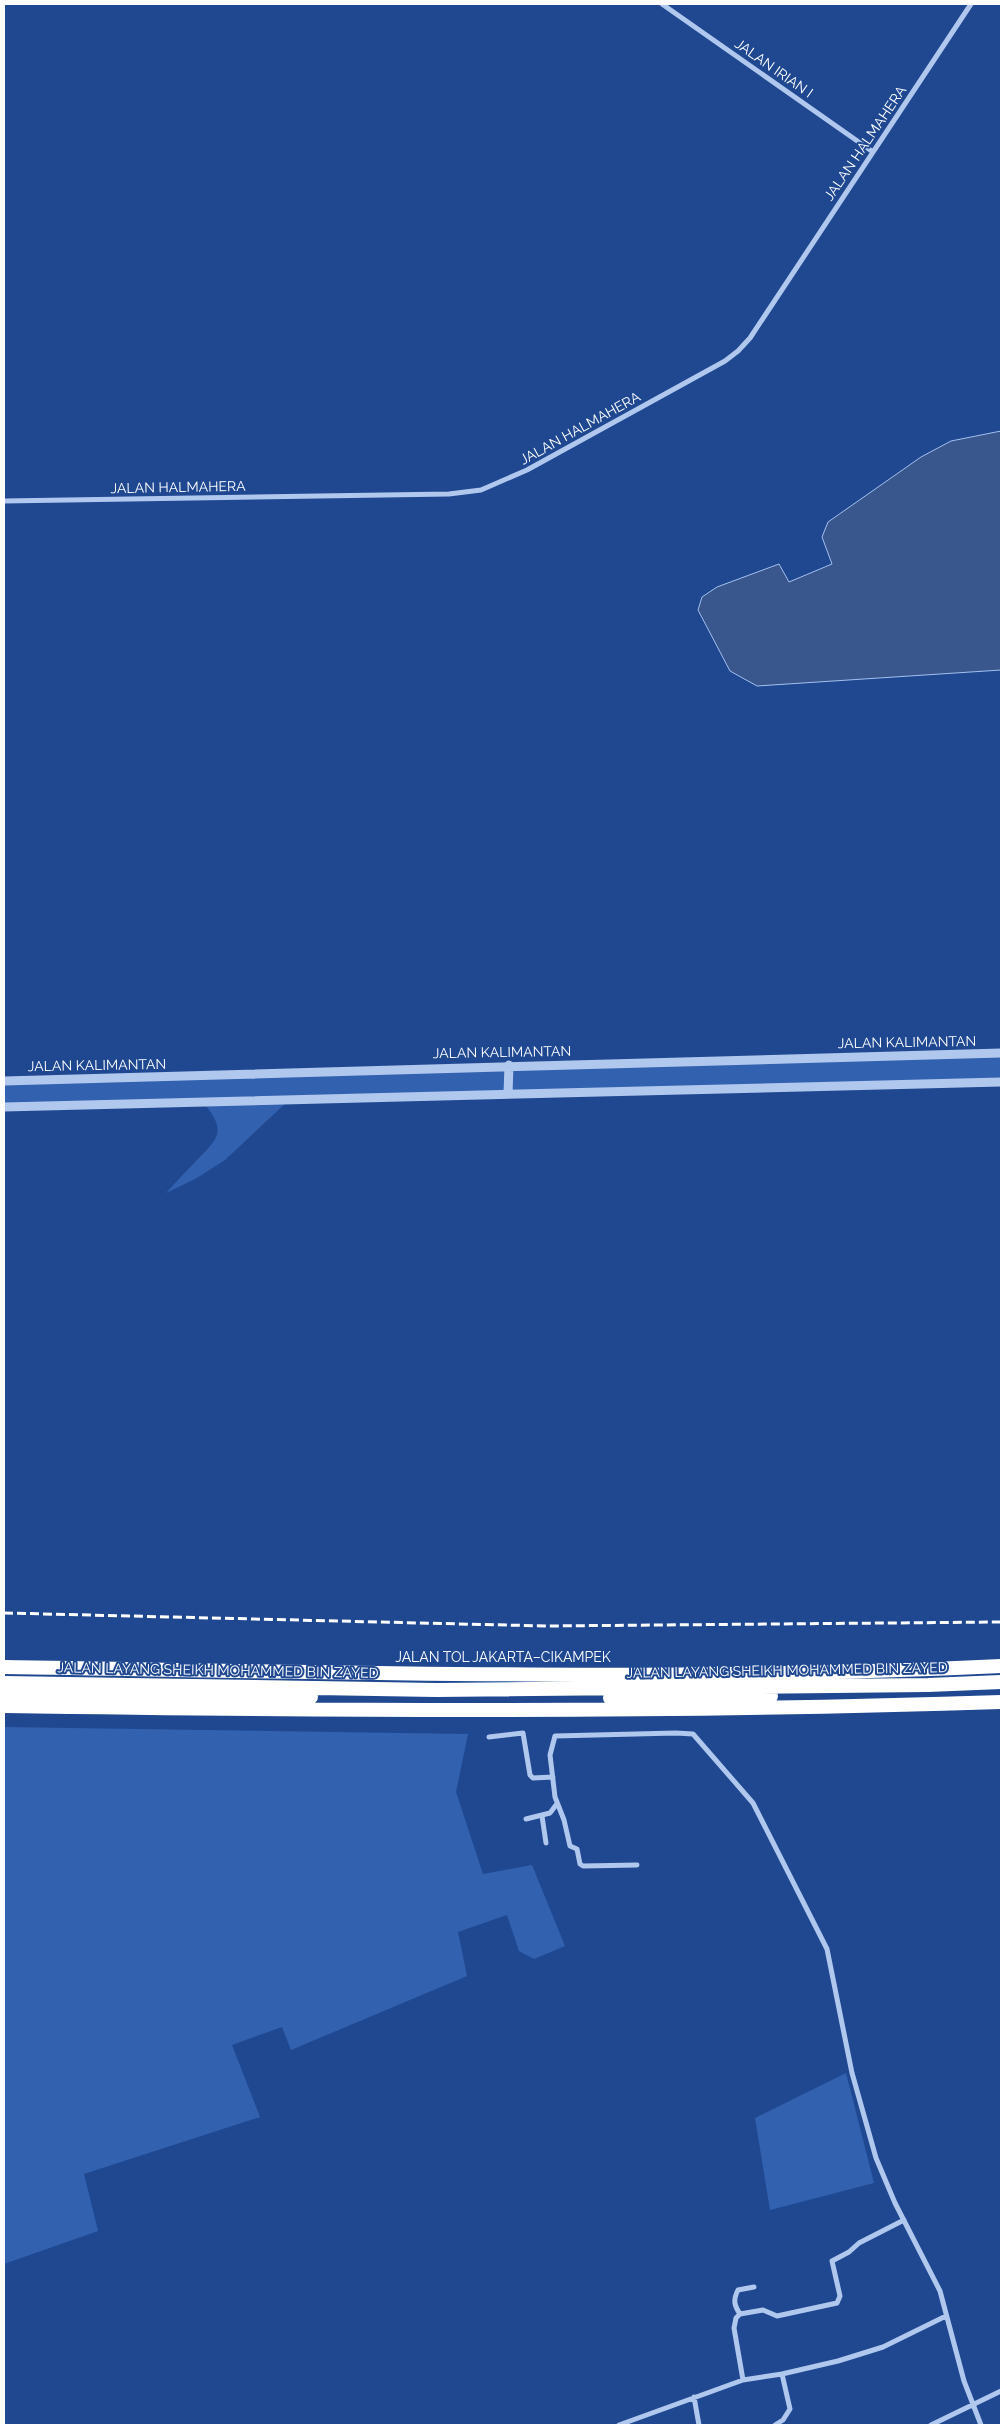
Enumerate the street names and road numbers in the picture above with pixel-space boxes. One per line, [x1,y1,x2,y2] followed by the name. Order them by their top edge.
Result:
[732,35,816,101] street label: JALAN IRIAN I
[821,82,910,203] street label: JALAN HALMAHERA
[517,388,643,468] street label: JALAN HALMAHERA
[110,478,246,496] street label: JALAN HALMAHERA
[838,1033,976,1051] street label: JALAN KALIMANTAN
[433,1043,571,1061] street label: JALAN KALIMANTAN
[28,1056,166,1074] street label: JALAN KALIMANTAN
[395,1649,611,1665] street label: JALAN TOL JAKARTA–CIKAMPEK
[57,1659,379,1681] street label: JALAN LAYANG SHEIKH MOHAMMED BIN ZAYED
[626,1659,948,1681] street label: JALAN LAYANG SHEIKH MOHAMMED BIN ZAYED

